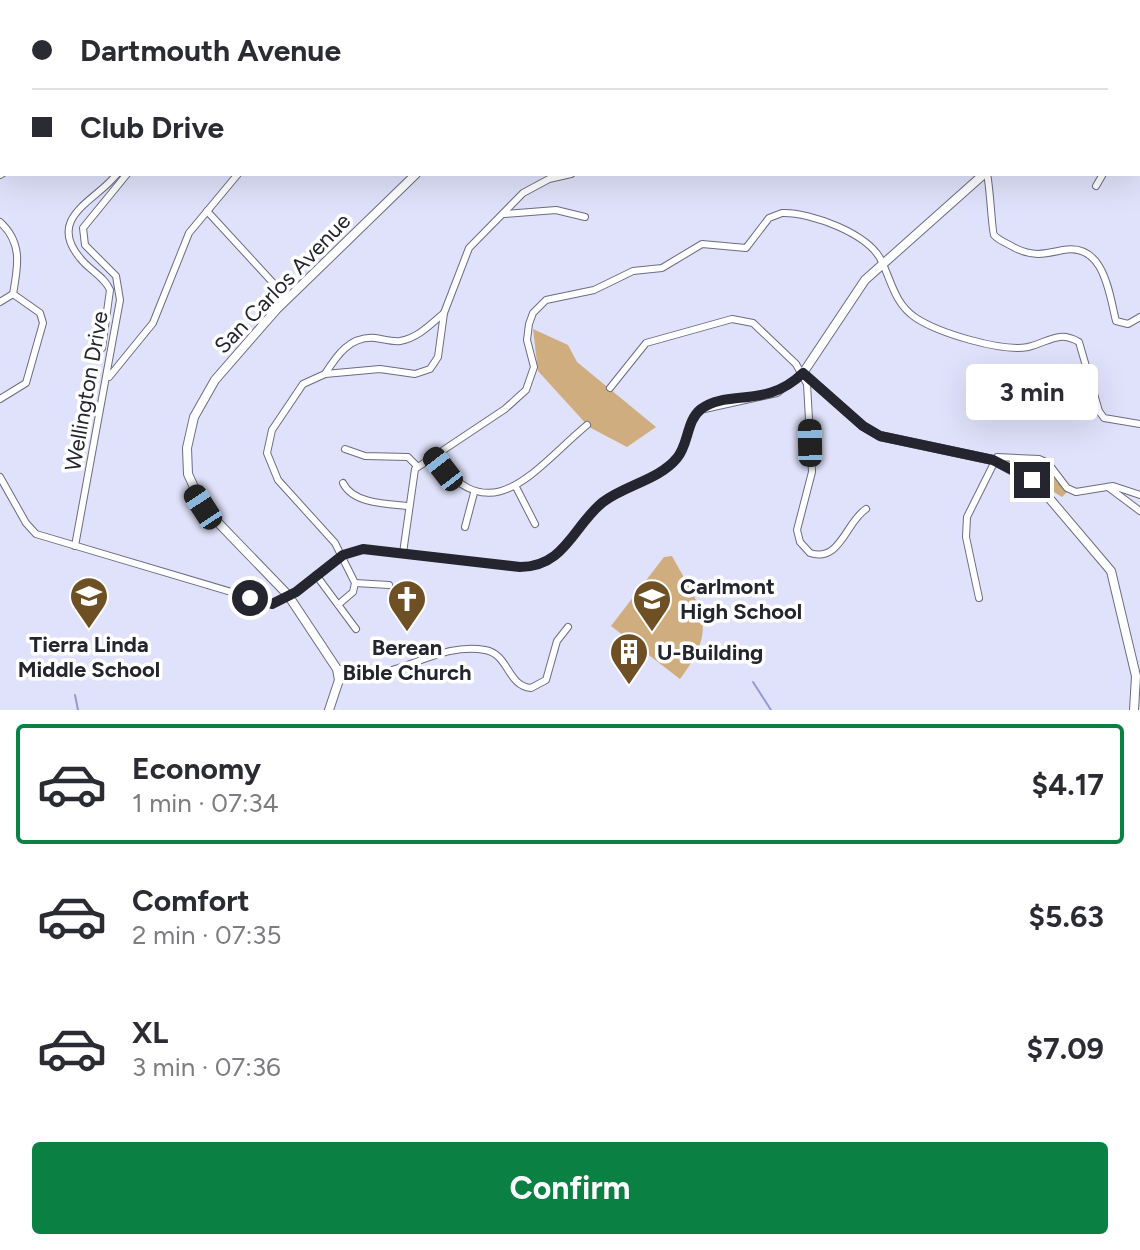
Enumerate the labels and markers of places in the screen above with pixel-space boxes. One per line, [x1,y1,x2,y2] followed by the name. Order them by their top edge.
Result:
[680,573,802,625] place label: Carlmont High School
[68,575,110,630] school or university icon: Tierra Linda Middle School
[386,578,428,633] church icon: Berean Bible Church
[631,578,673,633] school or university icon: Carlmont High School
[18,631,160,683] place label: Tierra Linda Middle School
[608,631,650,686] building icon: U-Building
[342,634,472,686] place label: Berean Bible Church
[657,639,763,666] place label: U-Building

